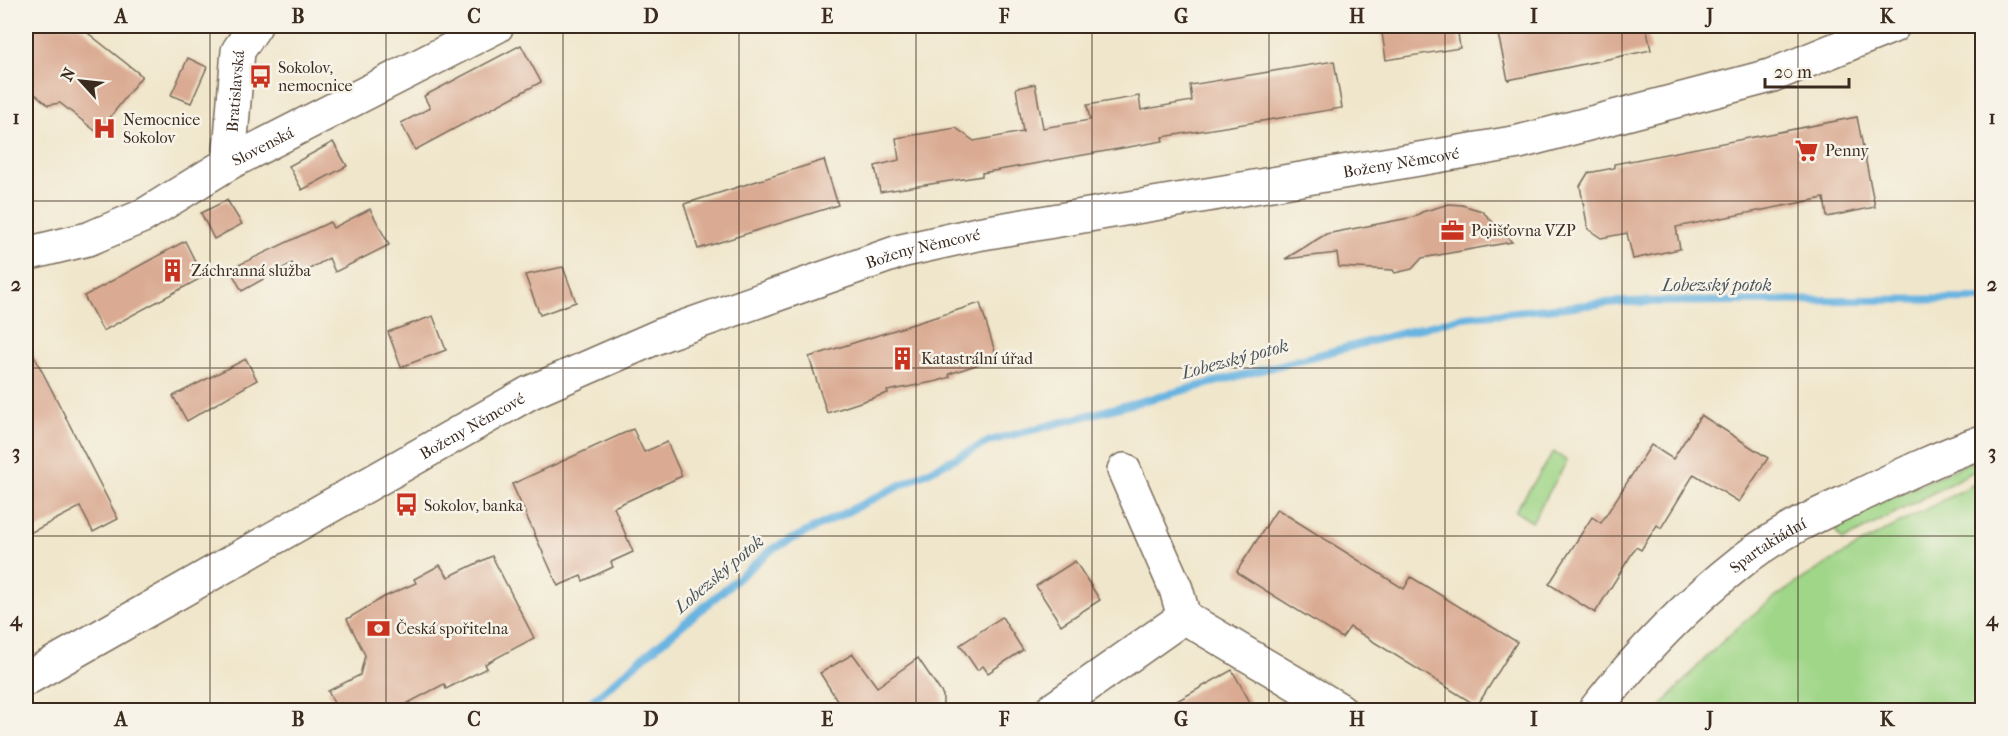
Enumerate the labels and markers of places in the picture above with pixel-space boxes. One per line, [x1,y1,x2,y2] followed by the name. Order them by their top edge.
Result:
[278,58,352,95] place label: Sokolov, nemocnice
[247,63,273,89] bus stop icon: Sokolov, nemocnice
[123,110,200,147] place label: Nemocnice Sokolov
[92,115,118,141] hospital icon: Nemocnice Sokolov
[1794,137,1820,163] supermarket icon: Penny
[1825,141,1869,160] place label: Penny
[1440,217,1466,243] office icon: Pojišťovna VZP
[1471,221,1576,240] place label: Pojišťovna VZP
[160,257,186,283] building icon: Záchranná služba
[191,261,311,280] place label: Záchranná služba
[890,345,916,371] building icon: Katastrální úřad
[921,349,1033,368] place label: Katastrální úřad
[393,492,419,518] bus stop icon: Sokolov, banka
[424,496,524,515] place label: Sokolov, banka
[365,615,391,641] bank icon: Česká spořitelna
[396,618,509,638] place label: Česká spořitelna

